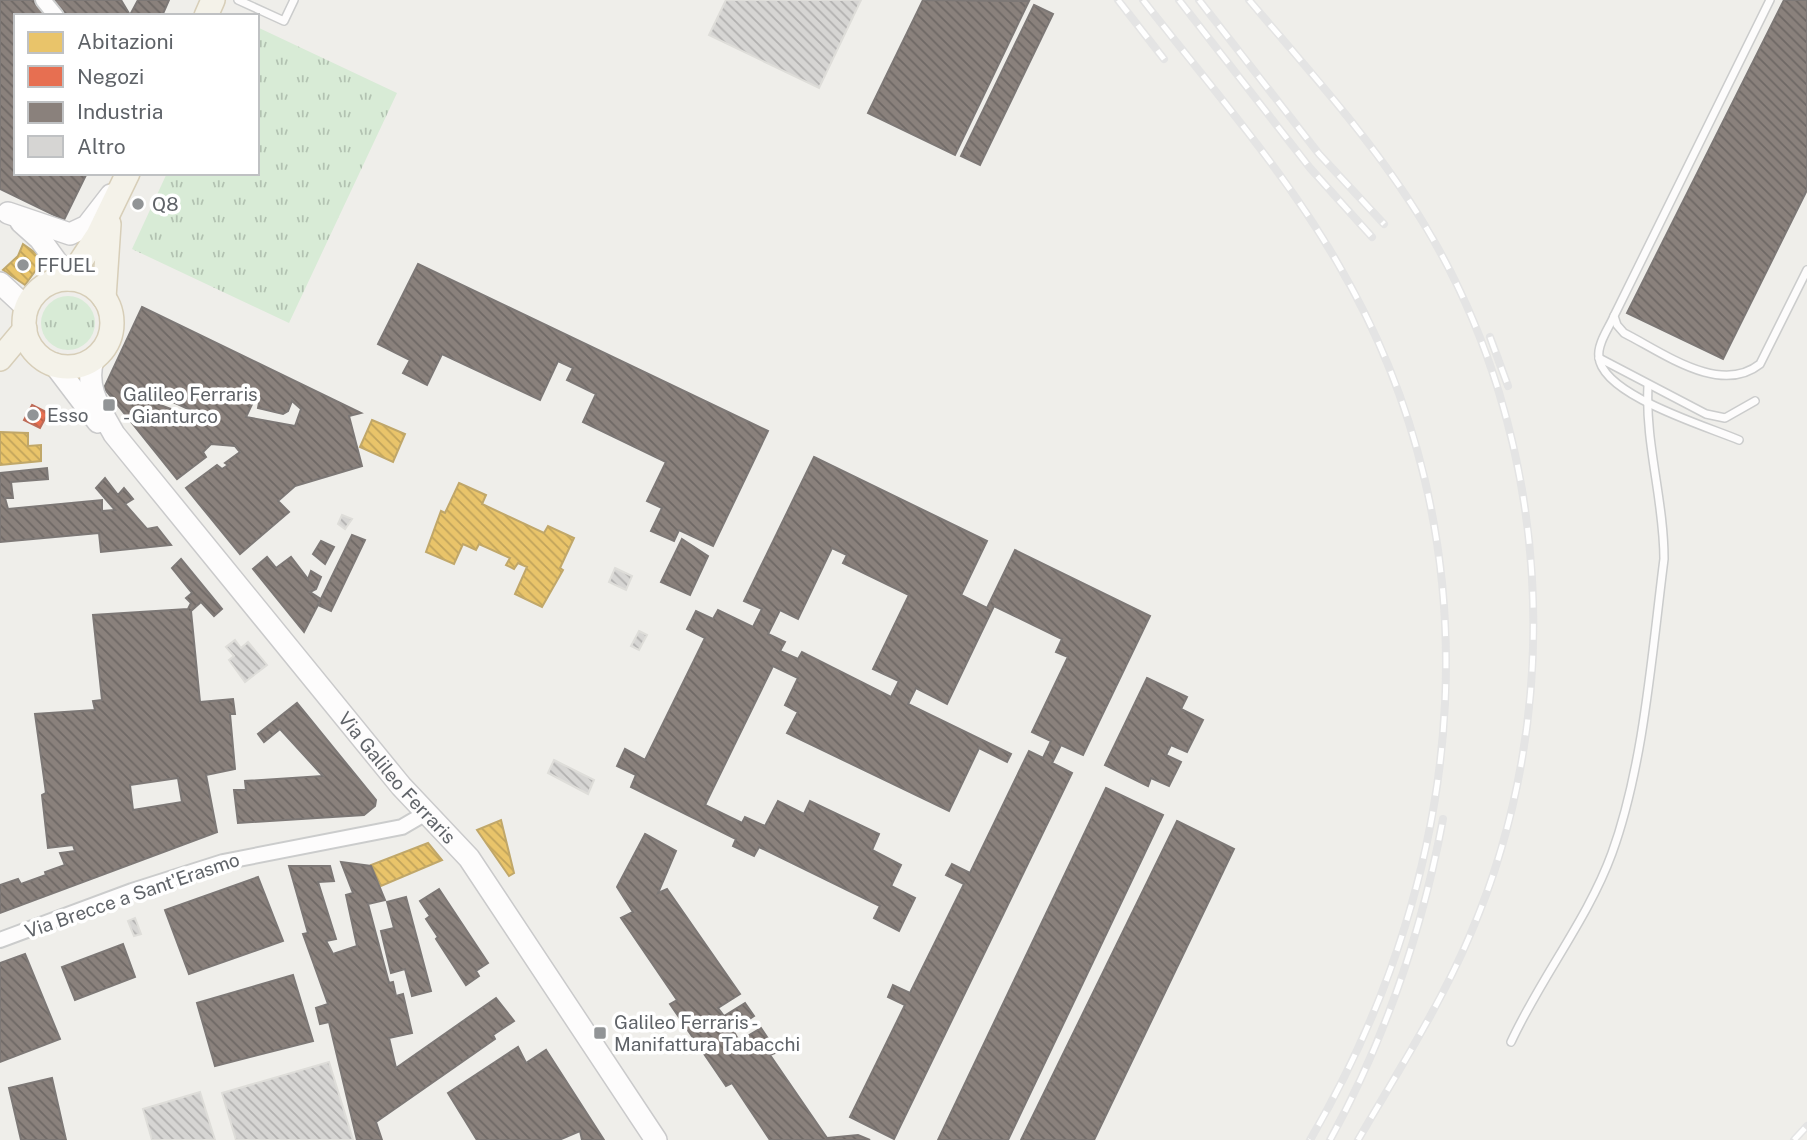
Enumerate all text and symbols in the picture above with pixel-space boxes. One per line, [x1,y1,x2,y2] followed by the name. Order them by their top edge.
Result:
[14,14,259,175] legend
[77,29,174,54] text: Abitazioni
[77,64,144,89] text: Negozi
[77,99,163,124] text: Industria
[77,134,126,159] text: Altro
[152,193,179,215] place label: Q8
[130,196,146,212] marker: Q8
[37,254,96,276] place label: FFUEL
[15,257,31,273] marker: FFUEL
[123,383,258,427] place label: Galileo Ferraris - Gianturco
[101,397,117,413] marker: Galileo Ferraris - Gianturco
[47,404,89,426] place label: Esso
[25,407,41,423] marker: Esso
[334,707,460,848] street label: Via Galileo Ferraris
[22,848,242,942] street label: Via Brecce a Sant'Erasmo
[614,1011,800,1055] place label: Galileo Ferraris - Manifattura Tabacchi
[592,1025,608,1041] marker: Galileo Ferraris - Manifattura Tabacchi

